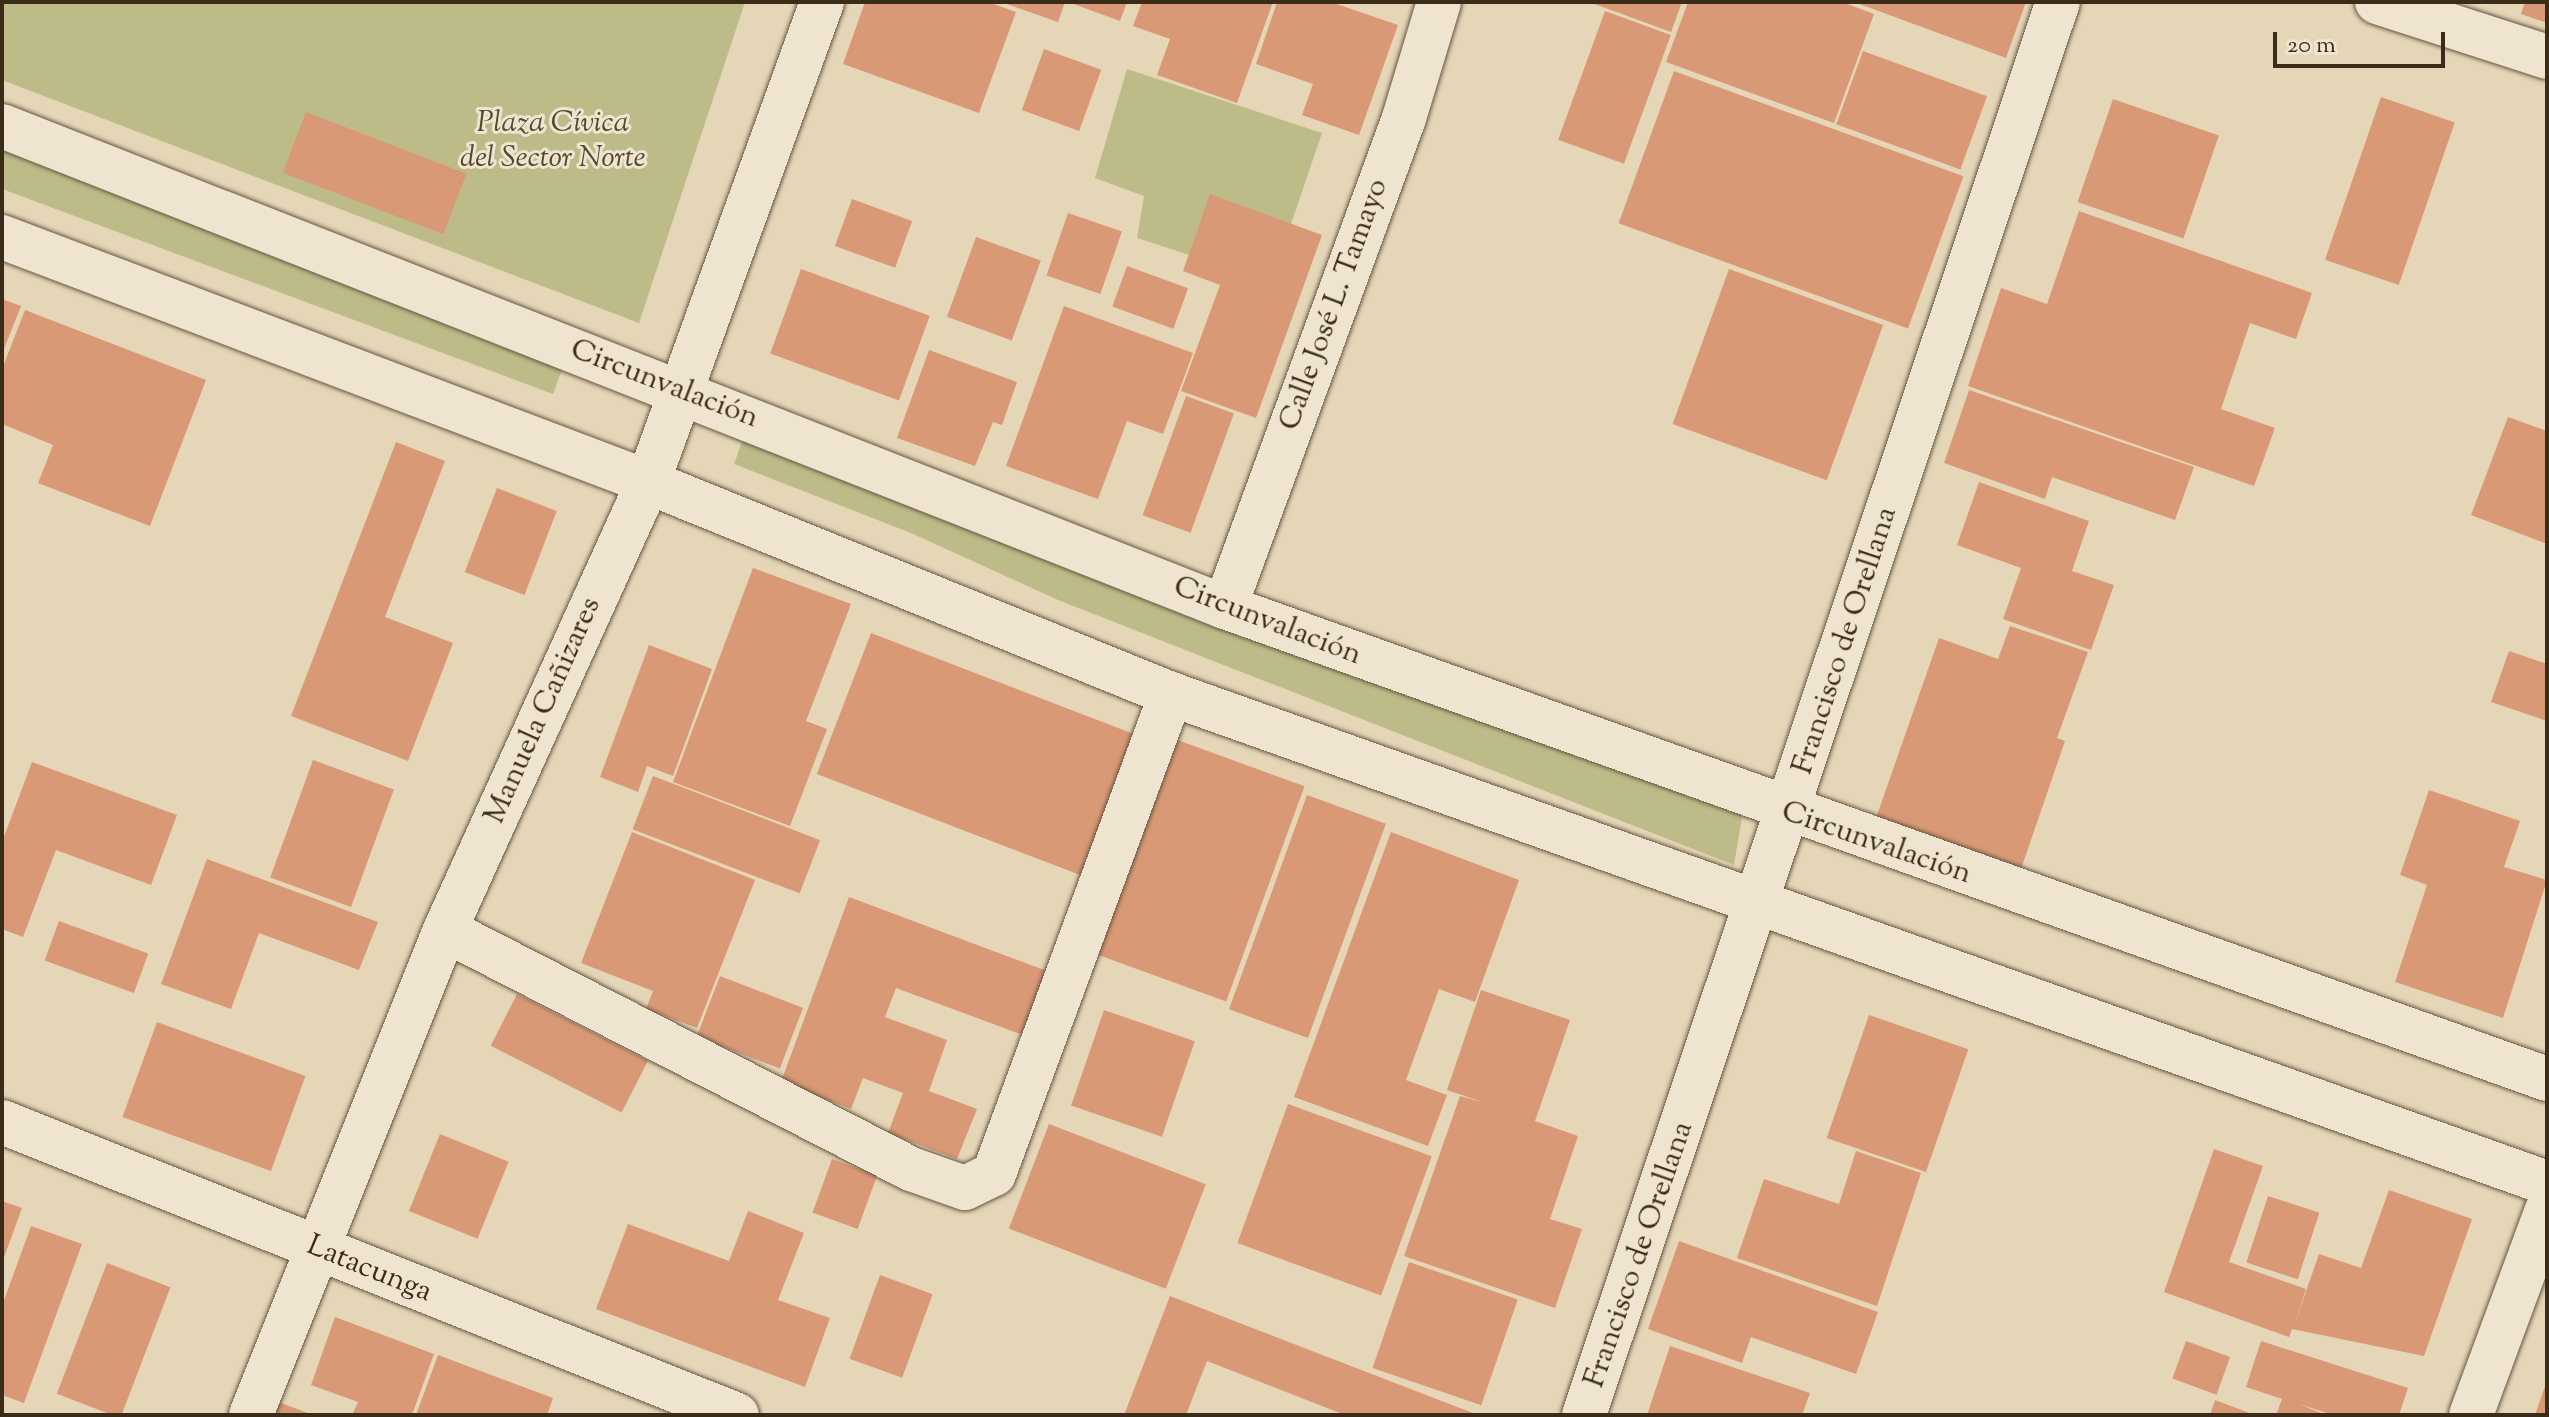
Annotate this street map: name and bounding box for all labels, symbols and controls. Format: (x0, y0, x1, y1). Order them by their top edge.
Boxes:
scale bar (2277, 16, 2449, 66)
text: 20 m (2287, 29, 2336, 63)
park label: Plaza Cívica del Sector Norte (460, 106, 646, 176)
street label: Calle José L. Tamayo (1273, 174, 1397, 436)
street label: Circunvalación (565, 333, 763, 437)
street label: Francisco de Orellana (1786, 503, 1906, 779)
street label: Circunvalación (1168, 570, 1366, 674)
street label: Manuela Cañizares (478, 592, 610, 830)
street label: Circunvalación (1776, 795, 1976, 893)
street label: Francisco de Orellana (1578, 1117, 1702, 1393)
street label: Latacunga (301, 1229, 437, 1311)

